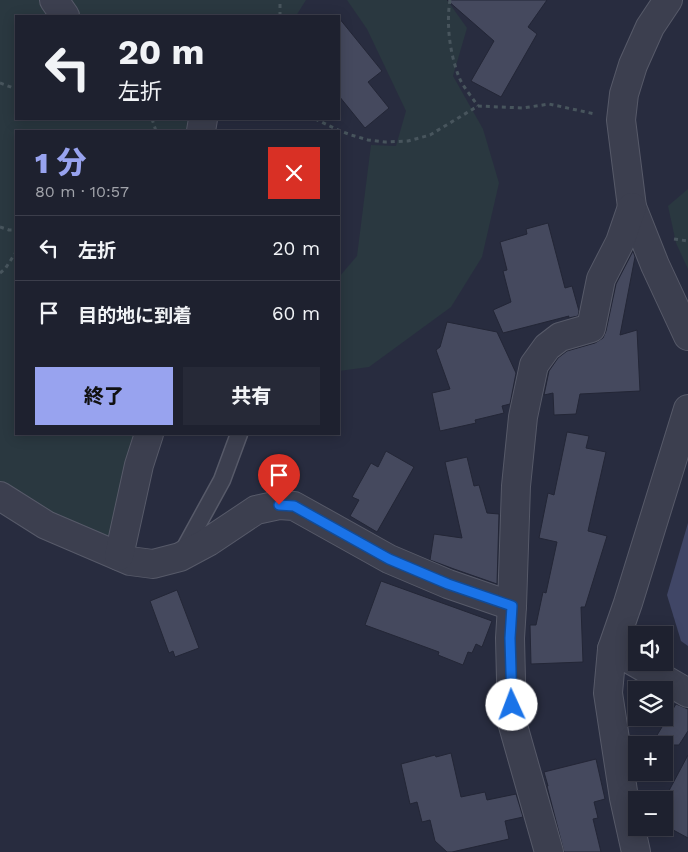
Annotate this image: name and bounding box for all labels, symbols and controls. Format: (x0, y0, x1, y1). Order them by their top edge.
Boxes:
text: 20 m (118, 31, 204, 73)
icon: left (35, 35, 100, 100)
text: 左折 (118, 79, 162, 104)
text: 1 分 (35, 145, 86, 180)
button: close (268, 147, 320, 199)
text: 80 m · 10:57 (35, 182, 129, 201)
icon: left (35, 234, 63, 262)
text: 20 m (273, 237, 320, 260)
text: 左折 (78, 239, 116, 262)
icon: arrive (35, 299, 63, 327)
text: 60 m (272, 302, 320, 325)
text: 目的地に到着 (78, 304, 192, 327)
button: 終了 (35, 367, 173, 425)
button: 共有 (183, 367, 320, 425)
pin (258, 454, 300, 505)
icon: arrive (265, 461, 293, 489)
map controls (628, 626, 673, 836)
button: sound (628, 626, 673, 671)
position arrow (485, 678, 537, 730)
button: layers (628, 681, 673, 726)
button: + (628, 736, 673, 781)
button: − (628, 791, 673, 836)

